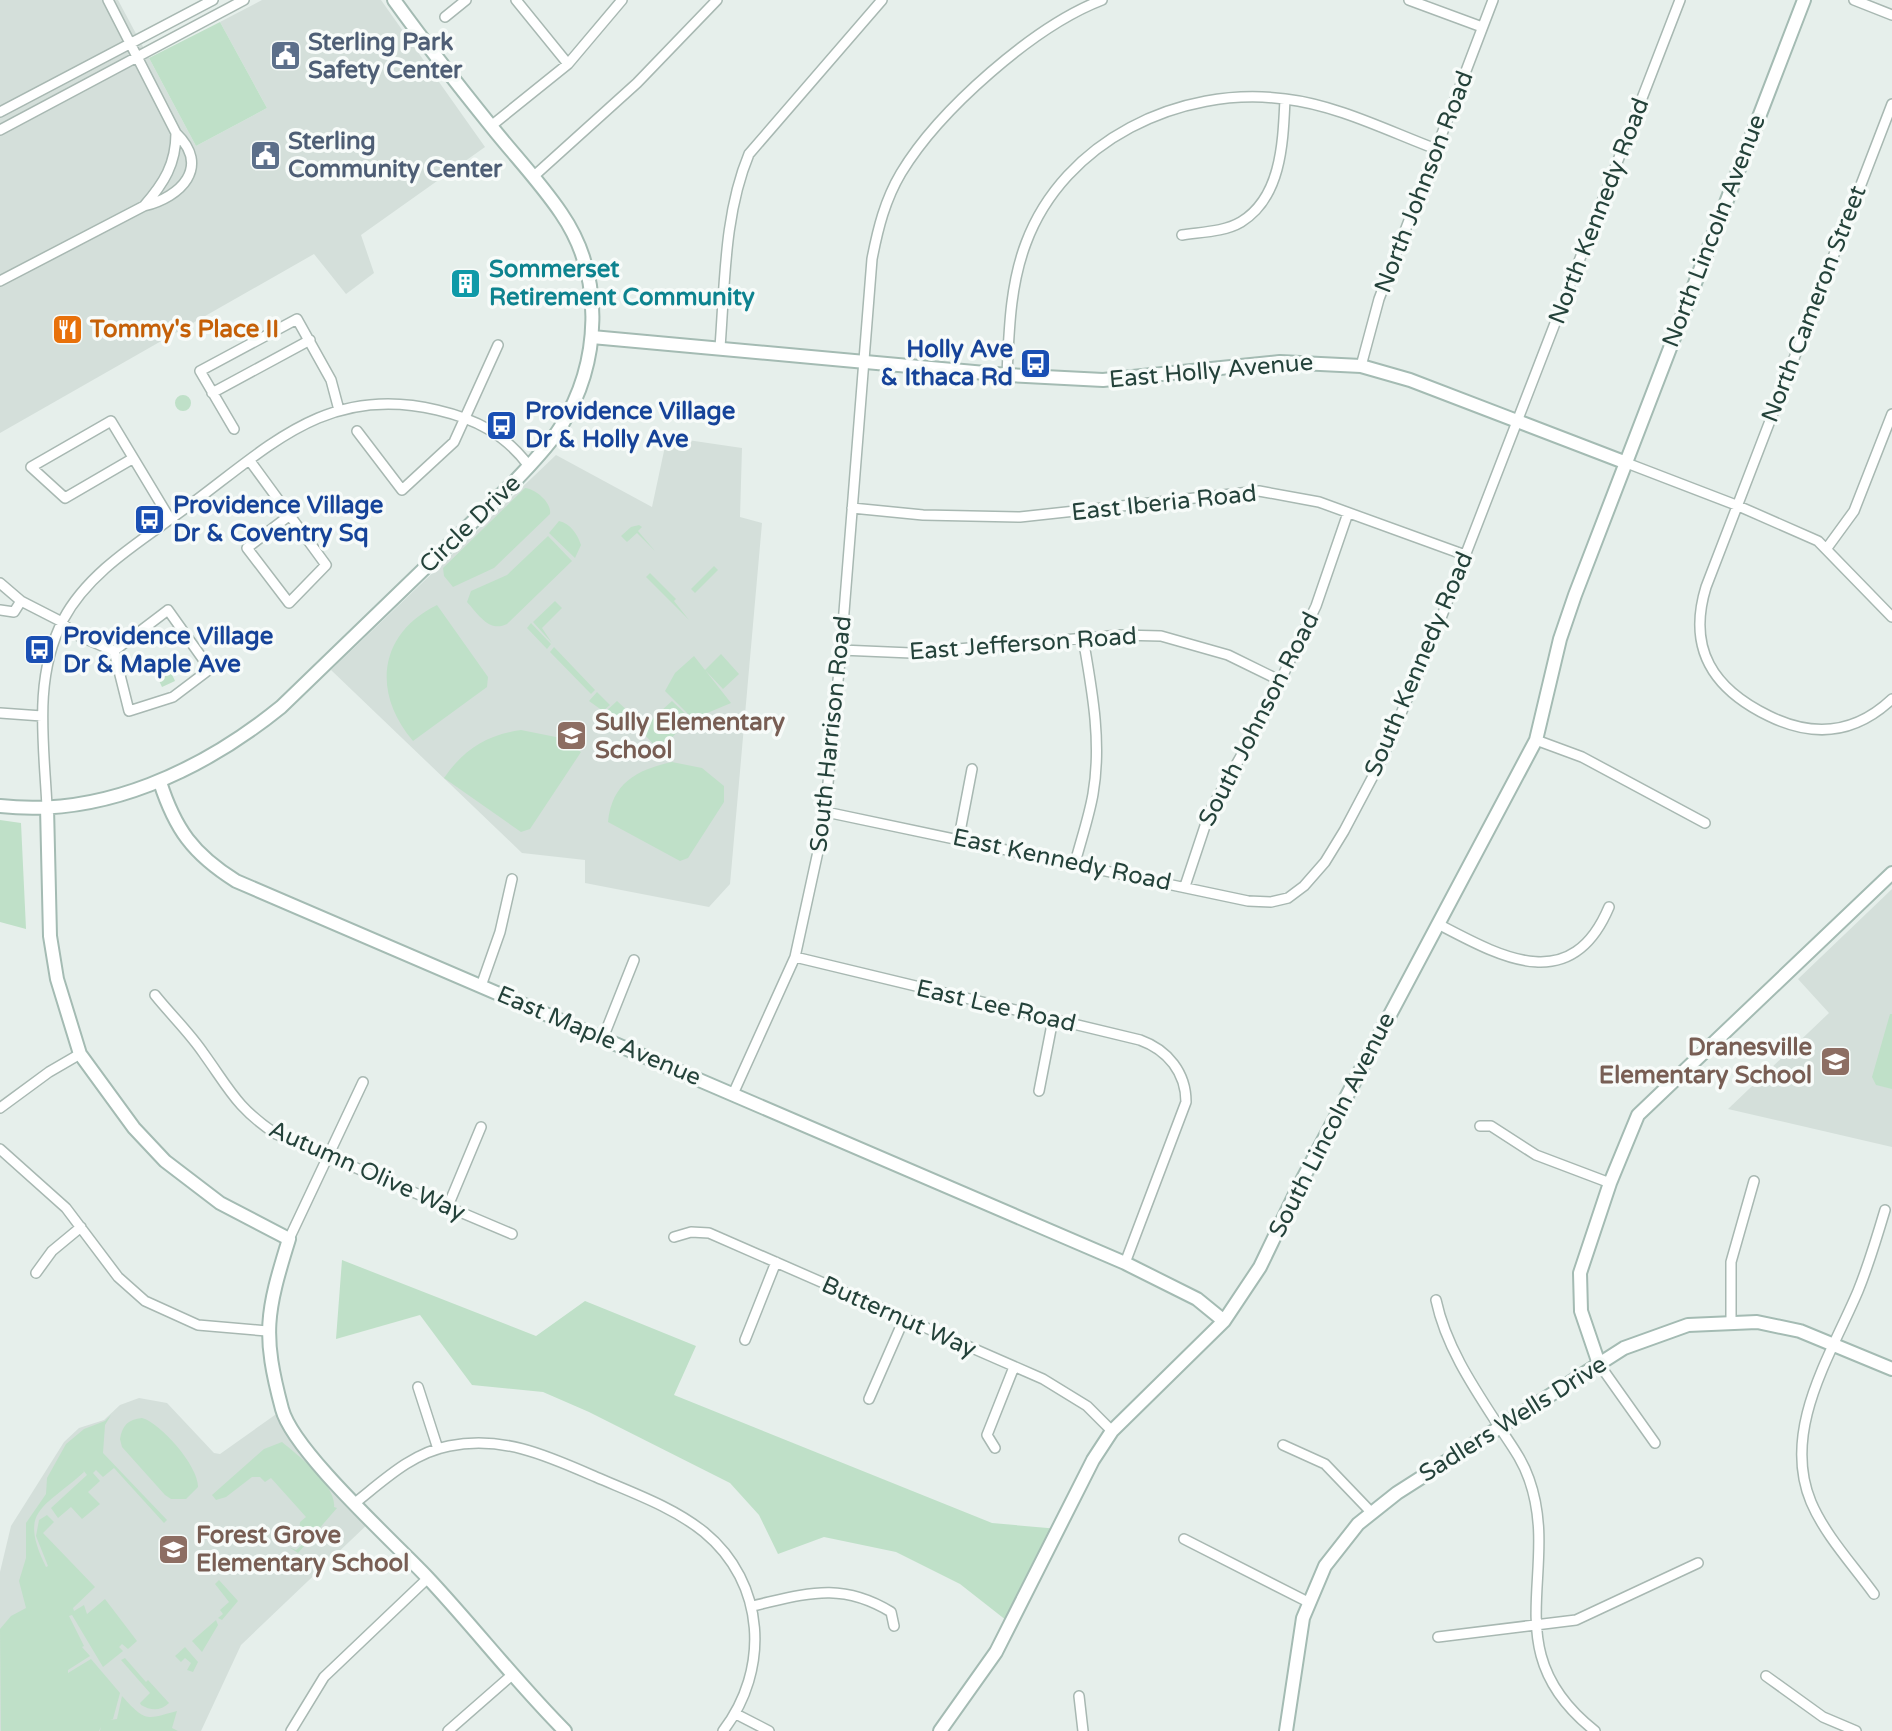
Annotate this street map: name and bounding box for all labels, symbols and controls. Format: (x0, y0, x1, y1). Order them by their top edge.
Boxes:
place label: Sterling Park Safety Center (308, 28, 463, 85)
public building icon: Sterling Park Safety Center (268, 39, 302, 73)
street label: North Johnson Road (1368, 67, 1480, 297)
street label: North Kennedy Road (1542, 94, 1656, 328)
street label: North Lincoln Avenue (1656, 110, 1772, 352)
place label: Sterling Community Center (288, 127, 503, 184)
public building icon: Sterling Community Center (248, 138, 282, 172)
street label: North Cameron Street (1755, 181, 1873, 427)
place label: Sommerset Retirement Community (489, 255, 755, 312)
building icon: Sommerset Retirement Community (449, 266, 483, 300)
restaurant icon: Tommy's Place II (50, 312, 84, 346)
place label: Tommy's Place II (89, 315, 279, 344)
place label: Holly Ave & Ithaca Rd (881, 335, 1013, 392)
bus stop icon: Holly Ave & Ithaca Rd (1019, 346, 1053, 380)
street label: East Holly Avenue (1108, 348, 1314, 394)
place label: Providence Village Dr & Holly Ave (525, 397, 736, 454)
bus stop icon: Providence Village Dr & Holly Ave (485, 408, 519, 442)
street label: Circle Drive (413, 469, 527, 579)
street label: East Iberia Road (1070, 479, 1258, 527)
place label: Providence Village Dr & Coventry Sq (173, 491, 384, 548)
bus stop icon: Providence Village Dr & Coventry Sq (133, 502, 167, 536)
street label: South Kennedy Road (1359, 547, 1479, 781)
street label: South Johnson Road (1192, 607, 1326, 831)
street label: South Harrison Road (804, 615, 858, 853)
place label: Providence Village Dr & Maple Ave (63, 622, 274, 679)
street label: East Jefferson Road (908, 622, 1138, 666)
bus stop icon: Providence Village Dr & Maple Ave (23, 633, 57, 667)
place label: Sully Elementary School (595, 708, 785, 765)
school or university icon: Sully Elementary School (555, 719, 589, 753)
street label: East Kennedy Road (950, 823, 1174, 897)
street label: East Lee Road (913, 974, 1079, 1038)
street label: East Maple Avenue (493, 980, 705, 1092)
street label: South Lincoln Avenue (1263, 1008, 1401, 1242)
place label: Dranesville Elementary School (1599, 1033, 1812, 1090)
school or university icon: Dranesville Elementary School (1818, 1044, 1852, 1078)
street label: Autumn Olive Way (264, 1115, 470, 1227)
street label: Butternut Way (817, 1270, 981, 1364)
street label: Sadlers Wells Drive (1414, 1350, 1612, 1488)
place label: Forest Grove Elementary School (196, 1521, 409, 1578)
school or university icon: Forest Grove Elementary School (156, 1532, 190, 1566)

